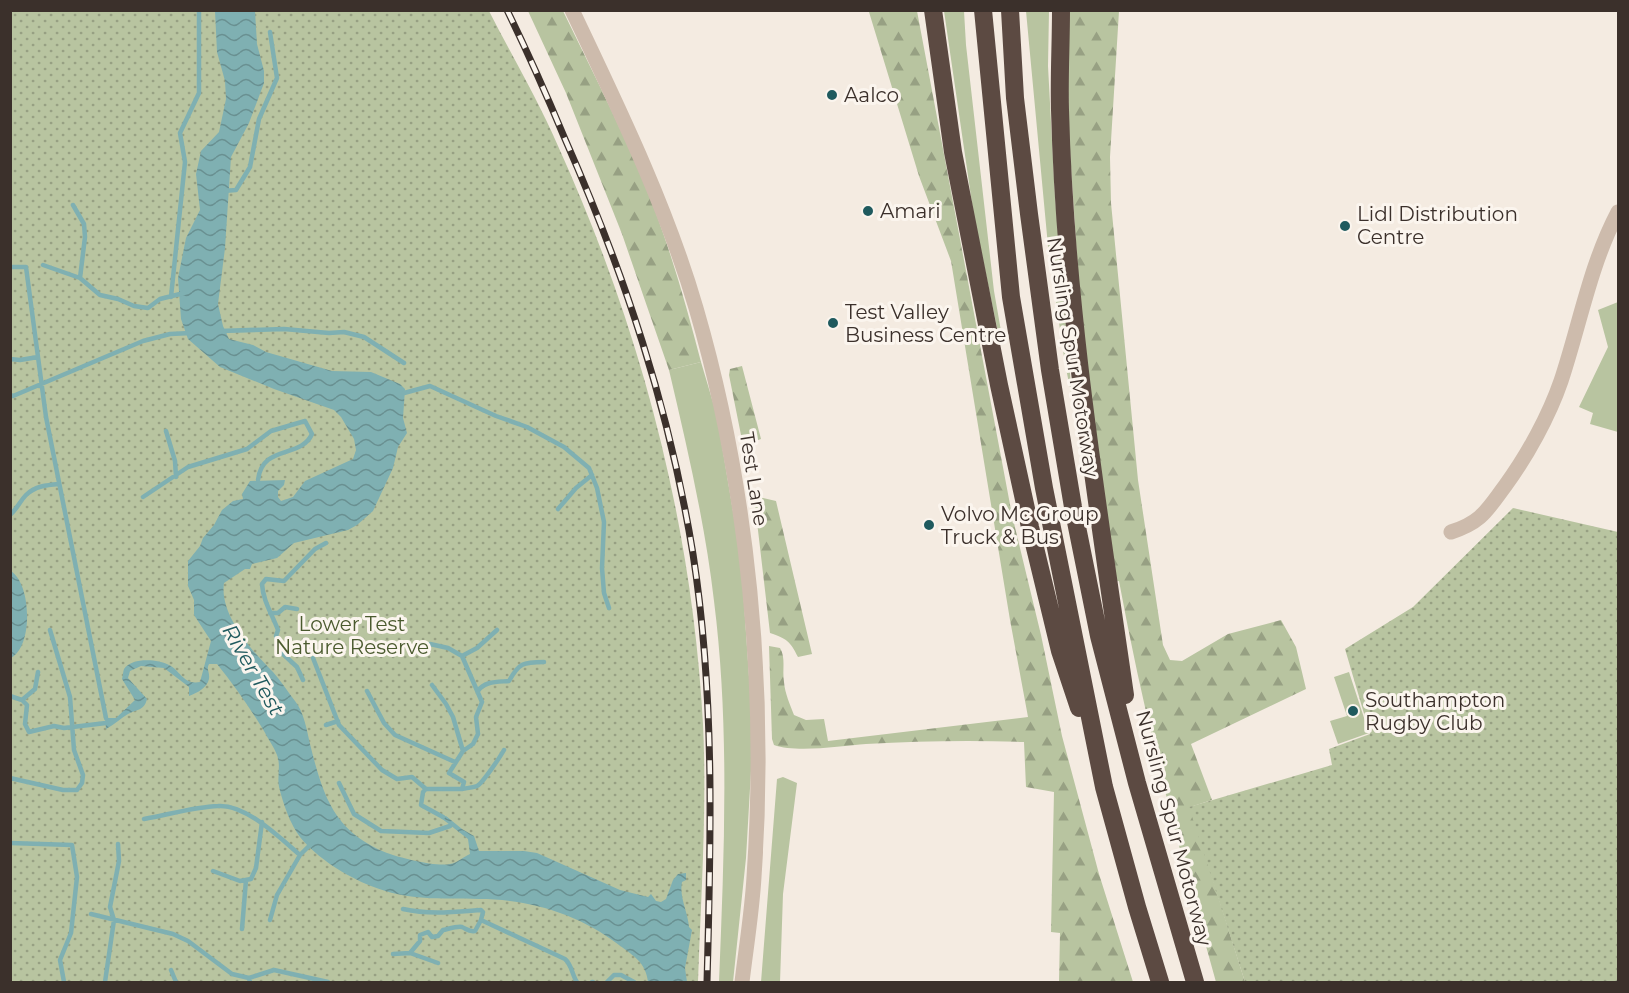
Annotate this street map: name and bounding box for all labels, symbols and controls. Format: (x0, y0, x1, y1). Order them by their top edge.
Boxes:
place label: Aalco (844, 83, 899, 107)
marker: Aalco (825, 88, 839, 102)
place label: Amari (880, 199, 941, 223)
place label: Lidl Distribution Centre (1357, 202, 1518, 249)
marker: Amari (861, 204, 875, 218)
marker: Lidl Distribution Centre (1338, 219, 1352, 233)
street label: Nursling Spur Motorway (1042, 235, 1104, 479)
place label: Test Valley Business Centre (845, 300, 1006, 347)
marker: Test Valley Business Centre (826, 316, 840, 330)
street label: Test Lane (735, 430, 773, 528)
place label: Volvo Mc Group Truck & Bus (941, 502, 1098, 549)
marker: Volvo Mc Group Truck & Bus (922, 518, 936, 532)
park label: Lower Test Nature Reserve (275, 612, 429, 659)
water label: River Test (217, 620, 290, 720)
place label: Southampton Rugby Club (1365, 688, 1505, 735)
marker: Southampton Rugby Club (1346, 704, 1360, 718)
street label: Nursling Spur Motorway (1131, 708, 1217, 949)

